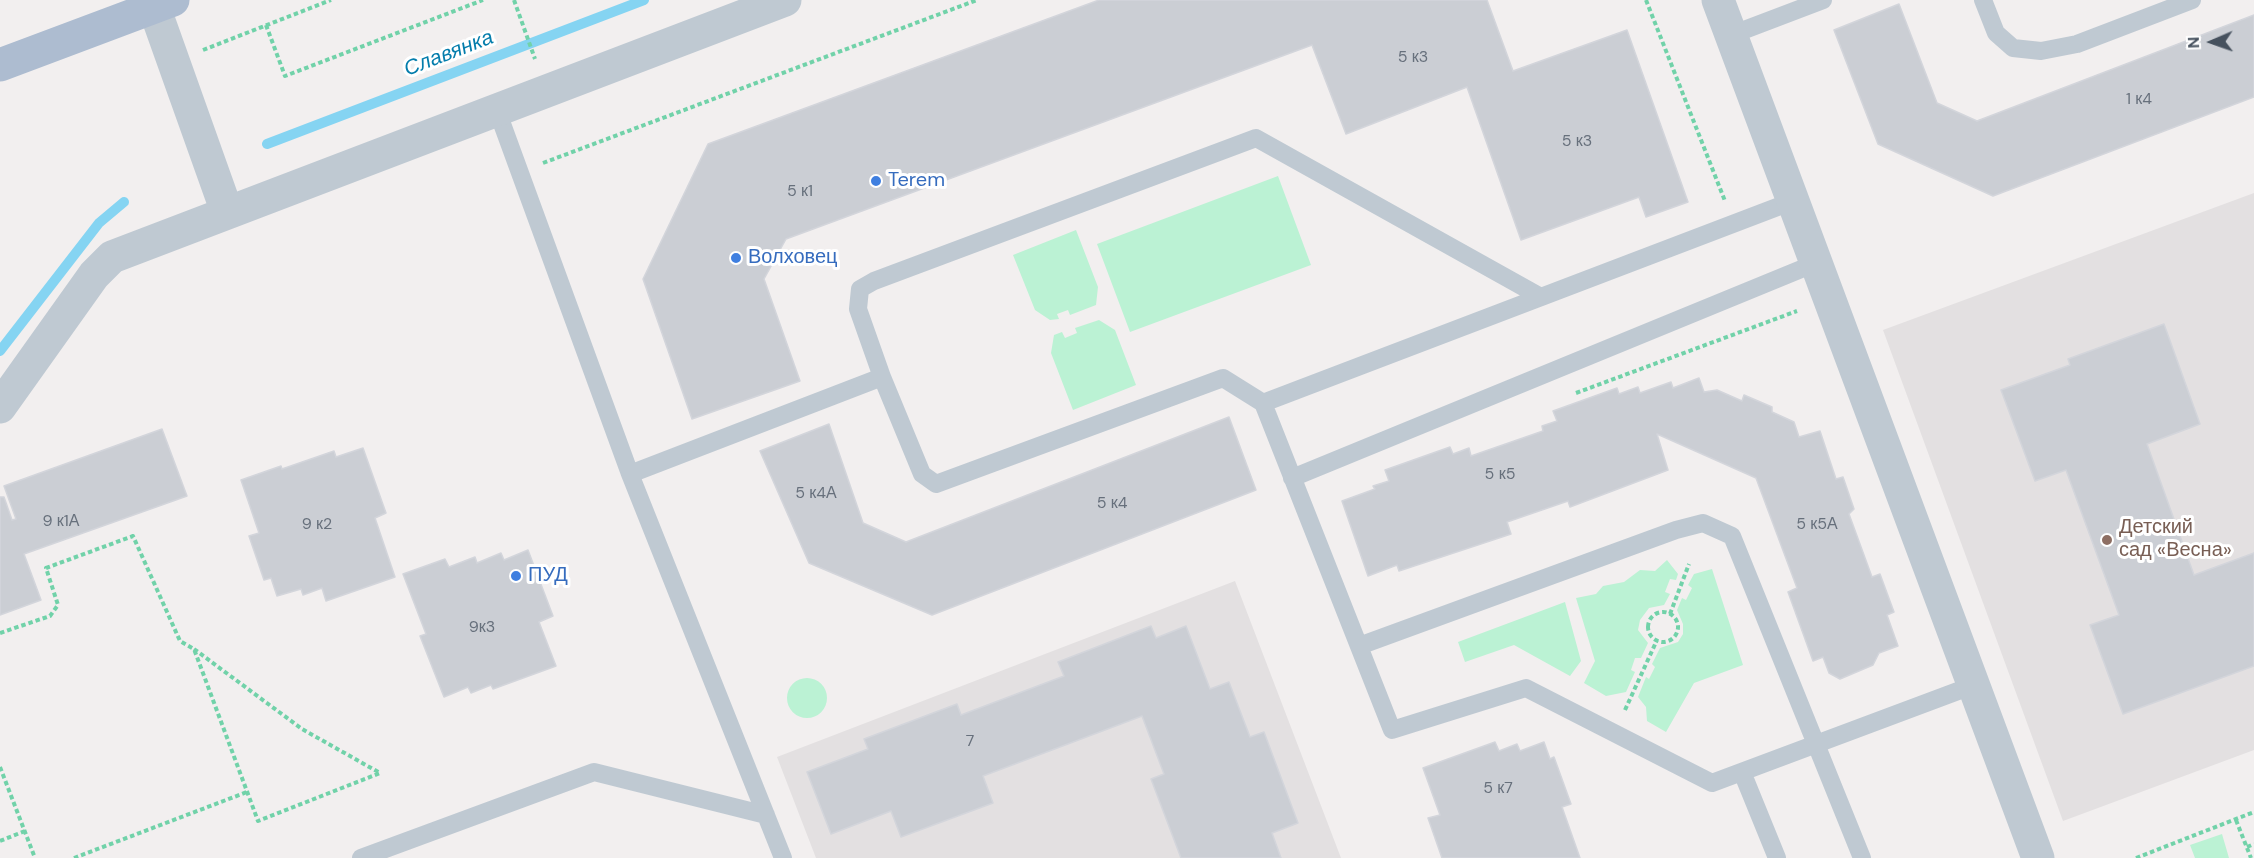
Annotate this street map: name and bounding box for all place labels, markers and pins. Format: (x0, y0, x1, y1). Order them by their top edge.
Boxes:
place label: Terem (888, 169, 945, 193)
marker: Terem (869, 174, 883, 188)
place label: Волховец (748, 246, 838, 270)
marker: Волховец (729, 251, 743, 265)
place label: Детский сад «Весна» (2119, 516, 2232, 563)
marker: Детский сад «Весна» (2100, 533, 2114, 547)
place label: ПУД (528, 564, 568, 588)
marker: ПУД (509, 569, 523, 583)

